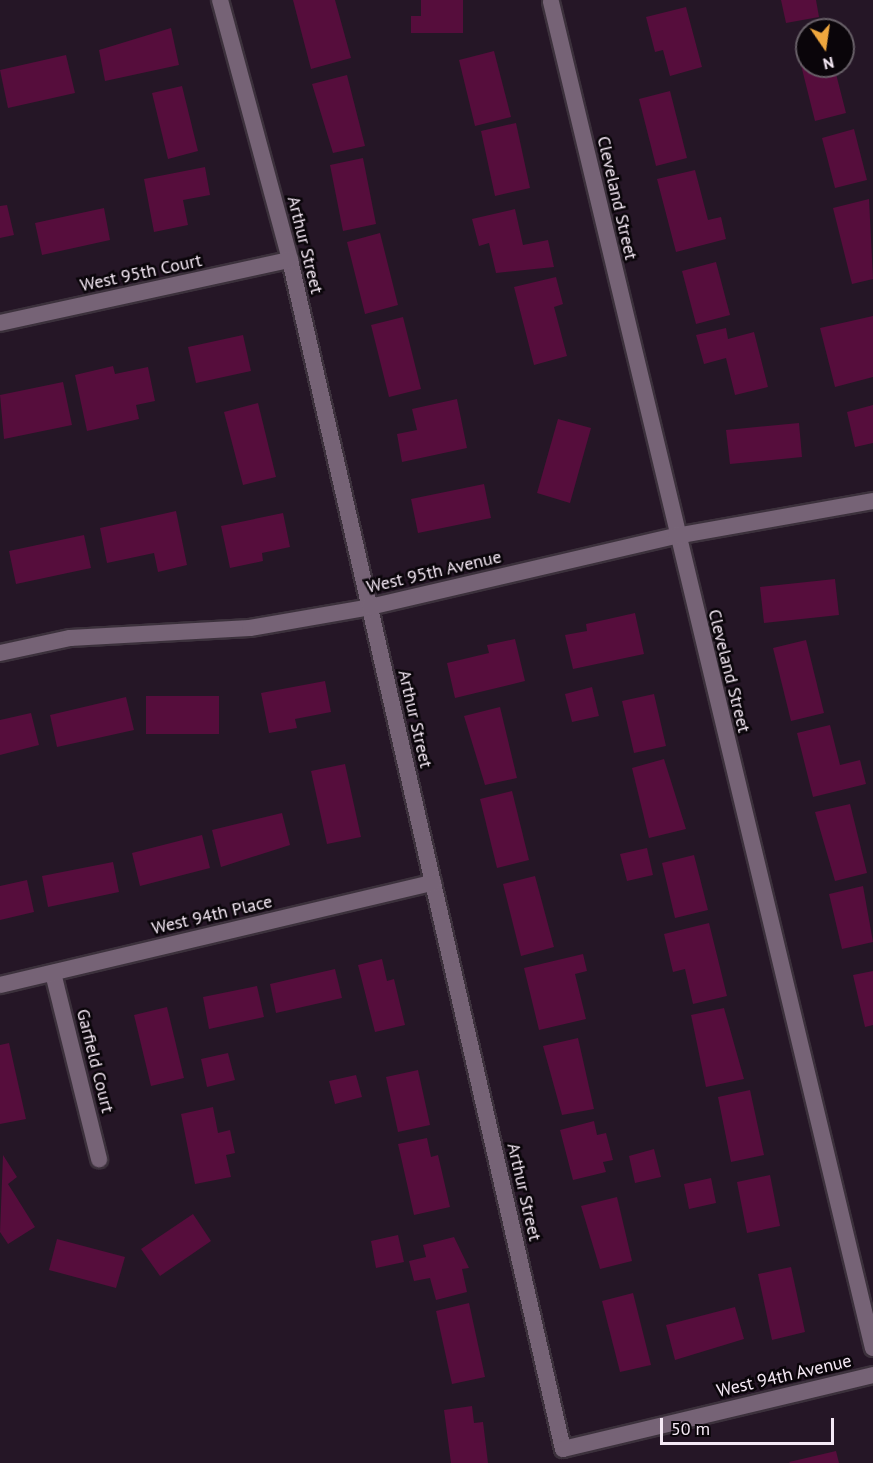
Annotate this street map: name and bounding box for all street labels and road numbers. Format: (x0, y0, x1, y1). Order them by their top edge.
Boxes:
street label: Cleveland Street (592, 134, 642, 262)
street label: Arthur Street (282, 194, 328, 296)
street label: West 95th Court (78, 250, 204, 296)
street label: West 95th Avenue (364, 546, 504, 598)
street label: Cleveland Street (703, 607, 755, 735)
street label: Arthur Street (393, 668, 437, 770)
street label: West 94th Place (150, 891, 274, 939)
street label: Garfield Court (72, 1007, 118, 1115)
street label: Arthur Street (502, 1141, 546, 1243)
street label: West 94th Avenue (714, 1350, 854, 1402)

